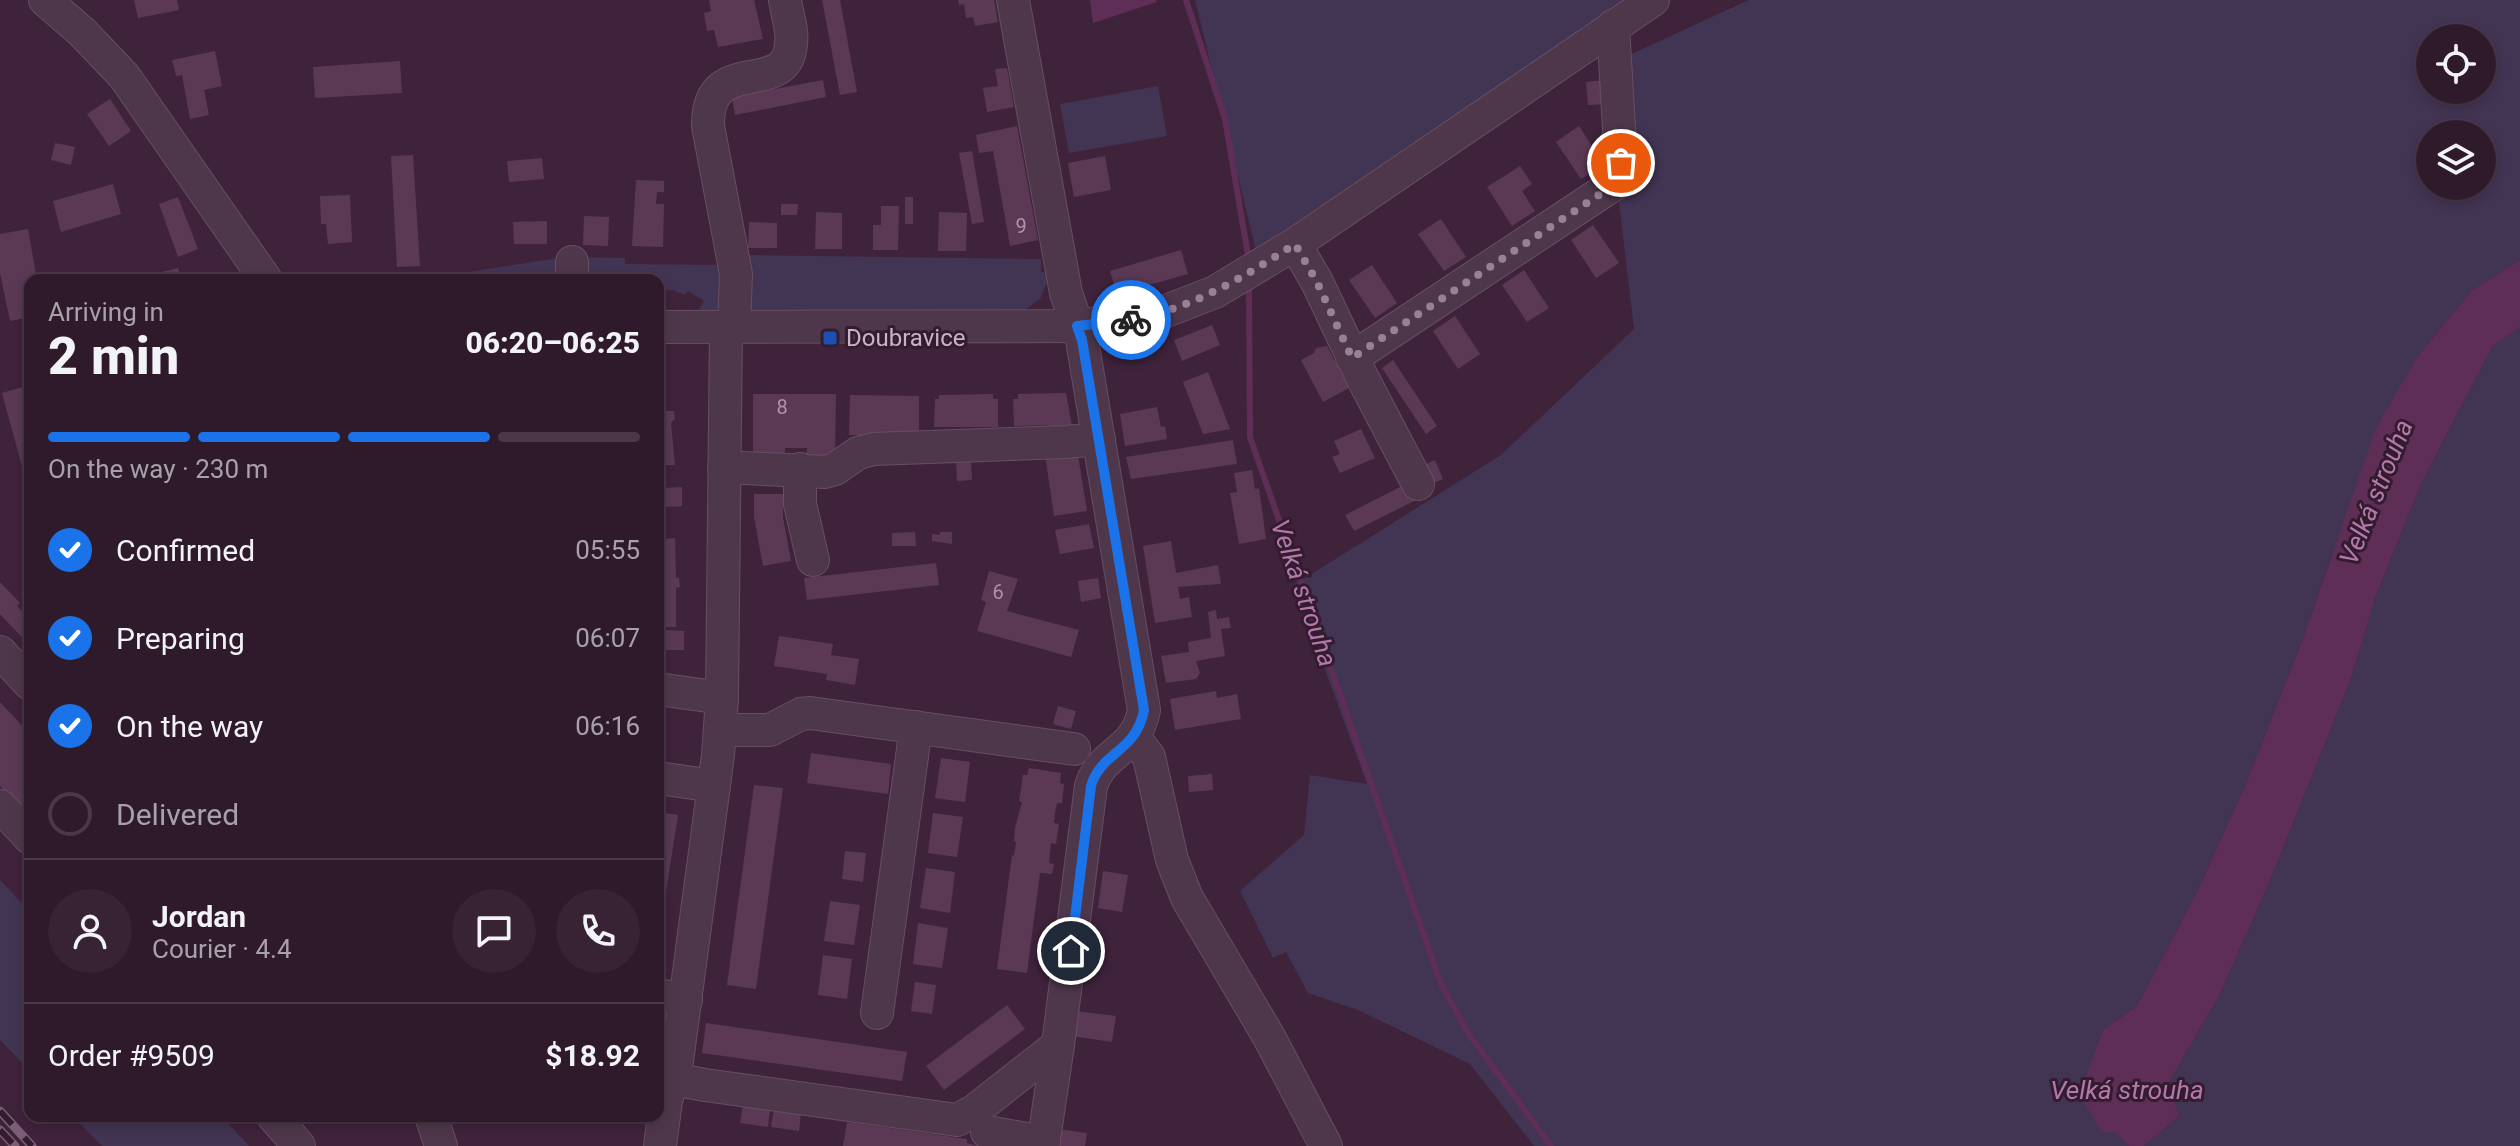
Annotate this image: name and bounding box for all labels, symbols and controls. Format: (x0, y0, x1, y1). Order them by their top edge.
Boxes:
map controls (2416, 24, 2496, 200)
button: locate (2416, 24, 2496, 104)
button: layers (2416, 120, 2496, 200)
pin (1587, 129, 1655, 197)
icon: bag (1599, 141, 1643, 185)
house number: 9 (1015, 214, 1027, 238)
courier (1091, 280, 1171, 360)
text: Arriving in (48, 297, 164, 327)
icon: bike (1109, 298, 1153, 342)
place label: Doubravice (846, 324, 965, 352)
text: 06:20–06:25 (465, 325, 640, 360)
text: 2 min (48, 326, 179, 387)
marker: Doubravice (821, 329, 839, 347)
house number: 8 (776, 395, 788, 419)
water label: Velká strouha (2333, 415, 2419, 569)
text: On the way · 230 m (48, 454, 268, 484)
water label: Velká strouha (1265, 516, 1343, 670)
icon: check (48, 528, 92, 572)
text: Confirmed (116, 533, 255, 568)
text: 05:55 (575, 535, 640, 565)
house number: 6 (992, 580, 1004, 604)
icon: check (48, 616, 92, 660)
text: Preparing (116, 621, 245, 656)
text: 06:07 (575, 623, 640, 653)
icon: check (48, 704, 92, 748)
text: On the way (116, 709, 263, 744)
text: 06:16 (575, 711, 640, 741)
text: Delivered (116, 797, 239, 832)
button: person (48, 889, 132, 973)
button: chat (452, 889, 536, 973)
button: phone (556, 889, 640, 973)
text: Jordan (152, 899, 246, 934)
pin (1037, 917, 1105, 985)
icon: home (1049, 929, 1093, 973)
text: Courier · 4.4 (152, 934, 292, 964)
text: Order #9509 (48, 1038, 215, 1073)
text: $18.92 (545, 1038, 640, 1073)
water label: Velká strouha (2050, 1075, 2204, 1105)

